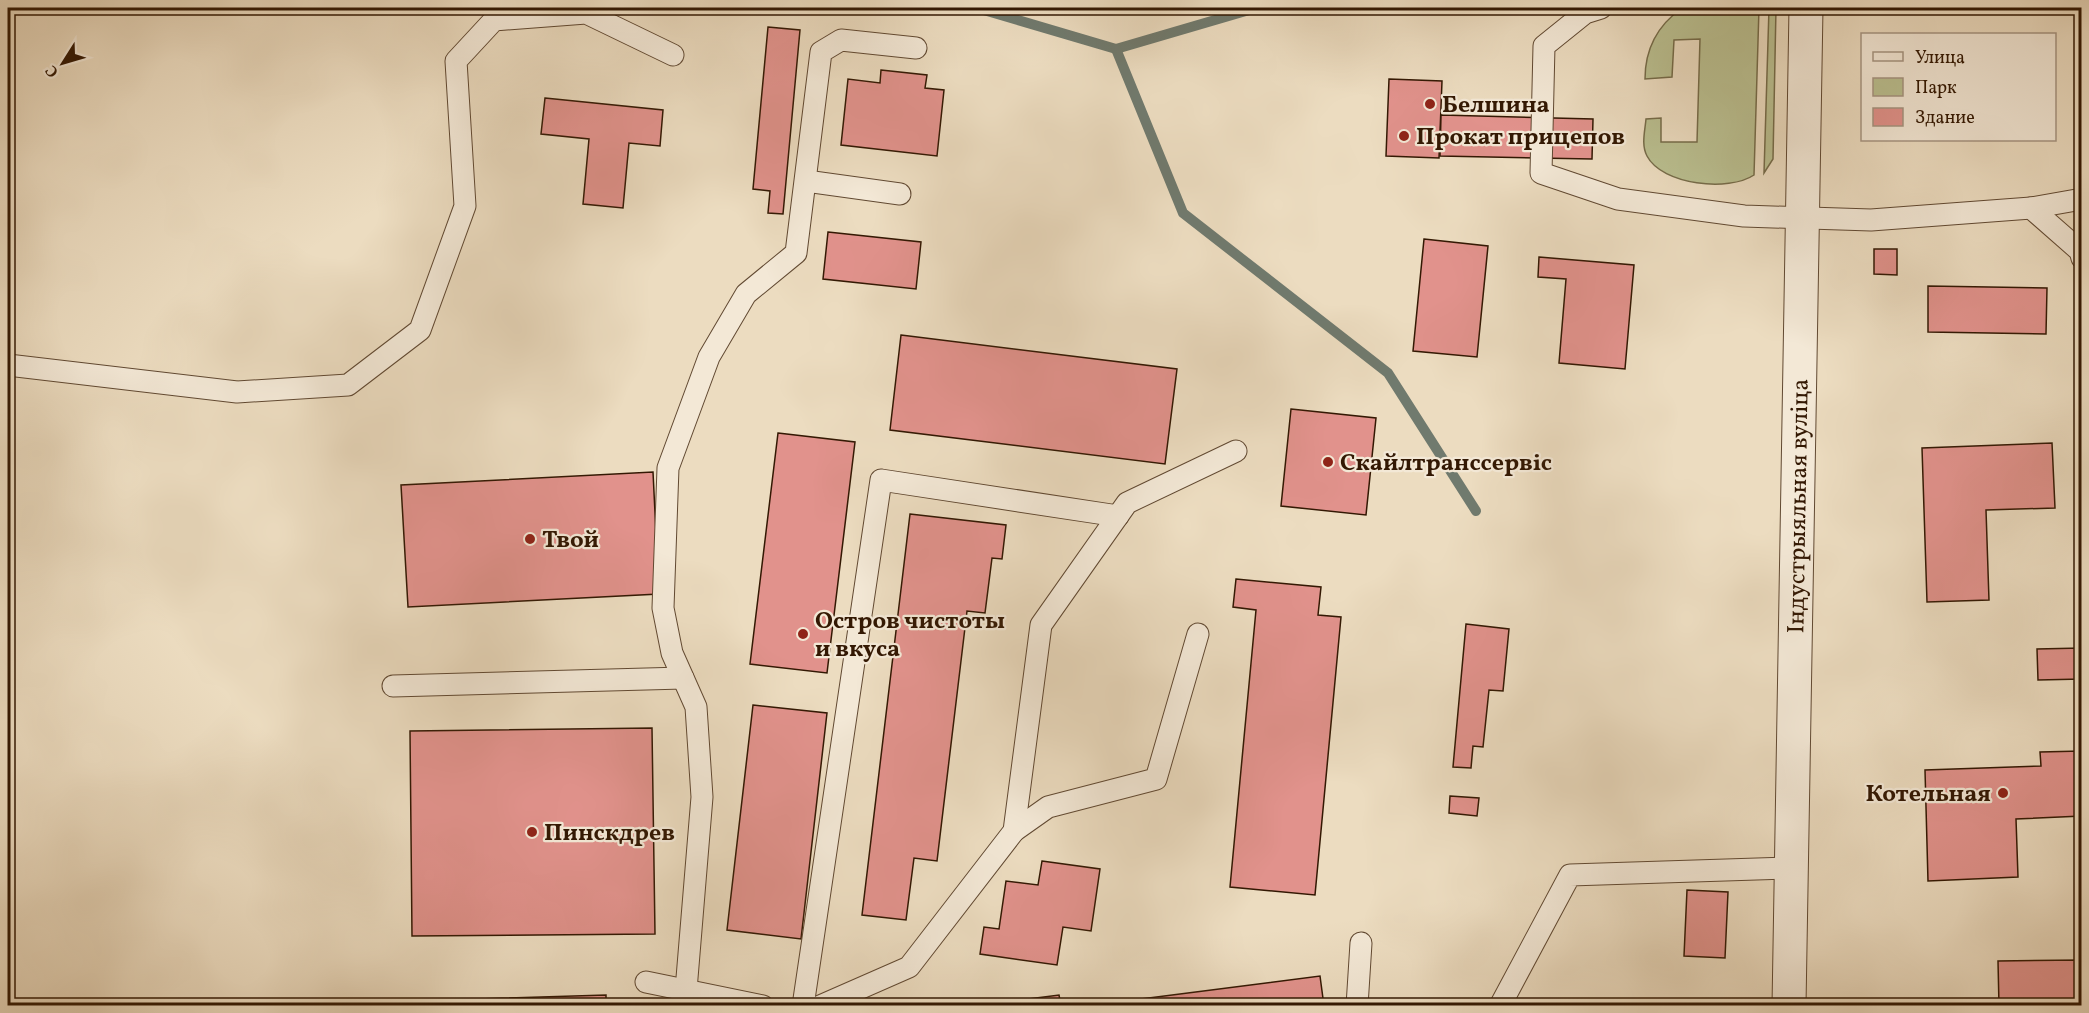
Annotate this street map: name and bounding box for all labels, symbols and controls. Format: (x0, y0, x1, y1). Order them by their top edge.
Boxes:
north arrow (33, 33, 93, 93)
legend (1861, 33, 2056, 141)
text: Улица (1915, 46, 1965, 71)
text: С (41, 60, 65, 82)
text: Парк (1915, 76, 1957, 101)
place label: Белшина (1442, 89, 1550, 123)
marker: Белшина (1423, 97, 1437, 111)
text: Здание (1915, 106, 1975, 131)
place label: Прокат прицепов (1416, 121, 1625, 155)
marker: Прокат прицепов (1397, 129, 1411, 143)
street label: Індустрыяльная вуліца (1780, 378, 1819, 634)
place label: Скайлтранссервіс (1340, 447, 1552, 481)
marker: Скайлтранссервіс (1321, 455, 1335, 469)
place label: Твой (542, 524, 599, 558)
marker: Твой (523, 532, 537, 546)
place label: Остров чистоты и вкуса (815, 605, 1005, 667)
marker: Остров чистоты и вкуса (796, 627, 810, 641)
place label: Котельная (1866, 778, 1991, 812)
marker: Котельная (1996, 786, 2010, 800)
place label: Пинскдрев (544, 817, 675, 851)
marker: Пинскдрев (525, 825, 539, 839)

